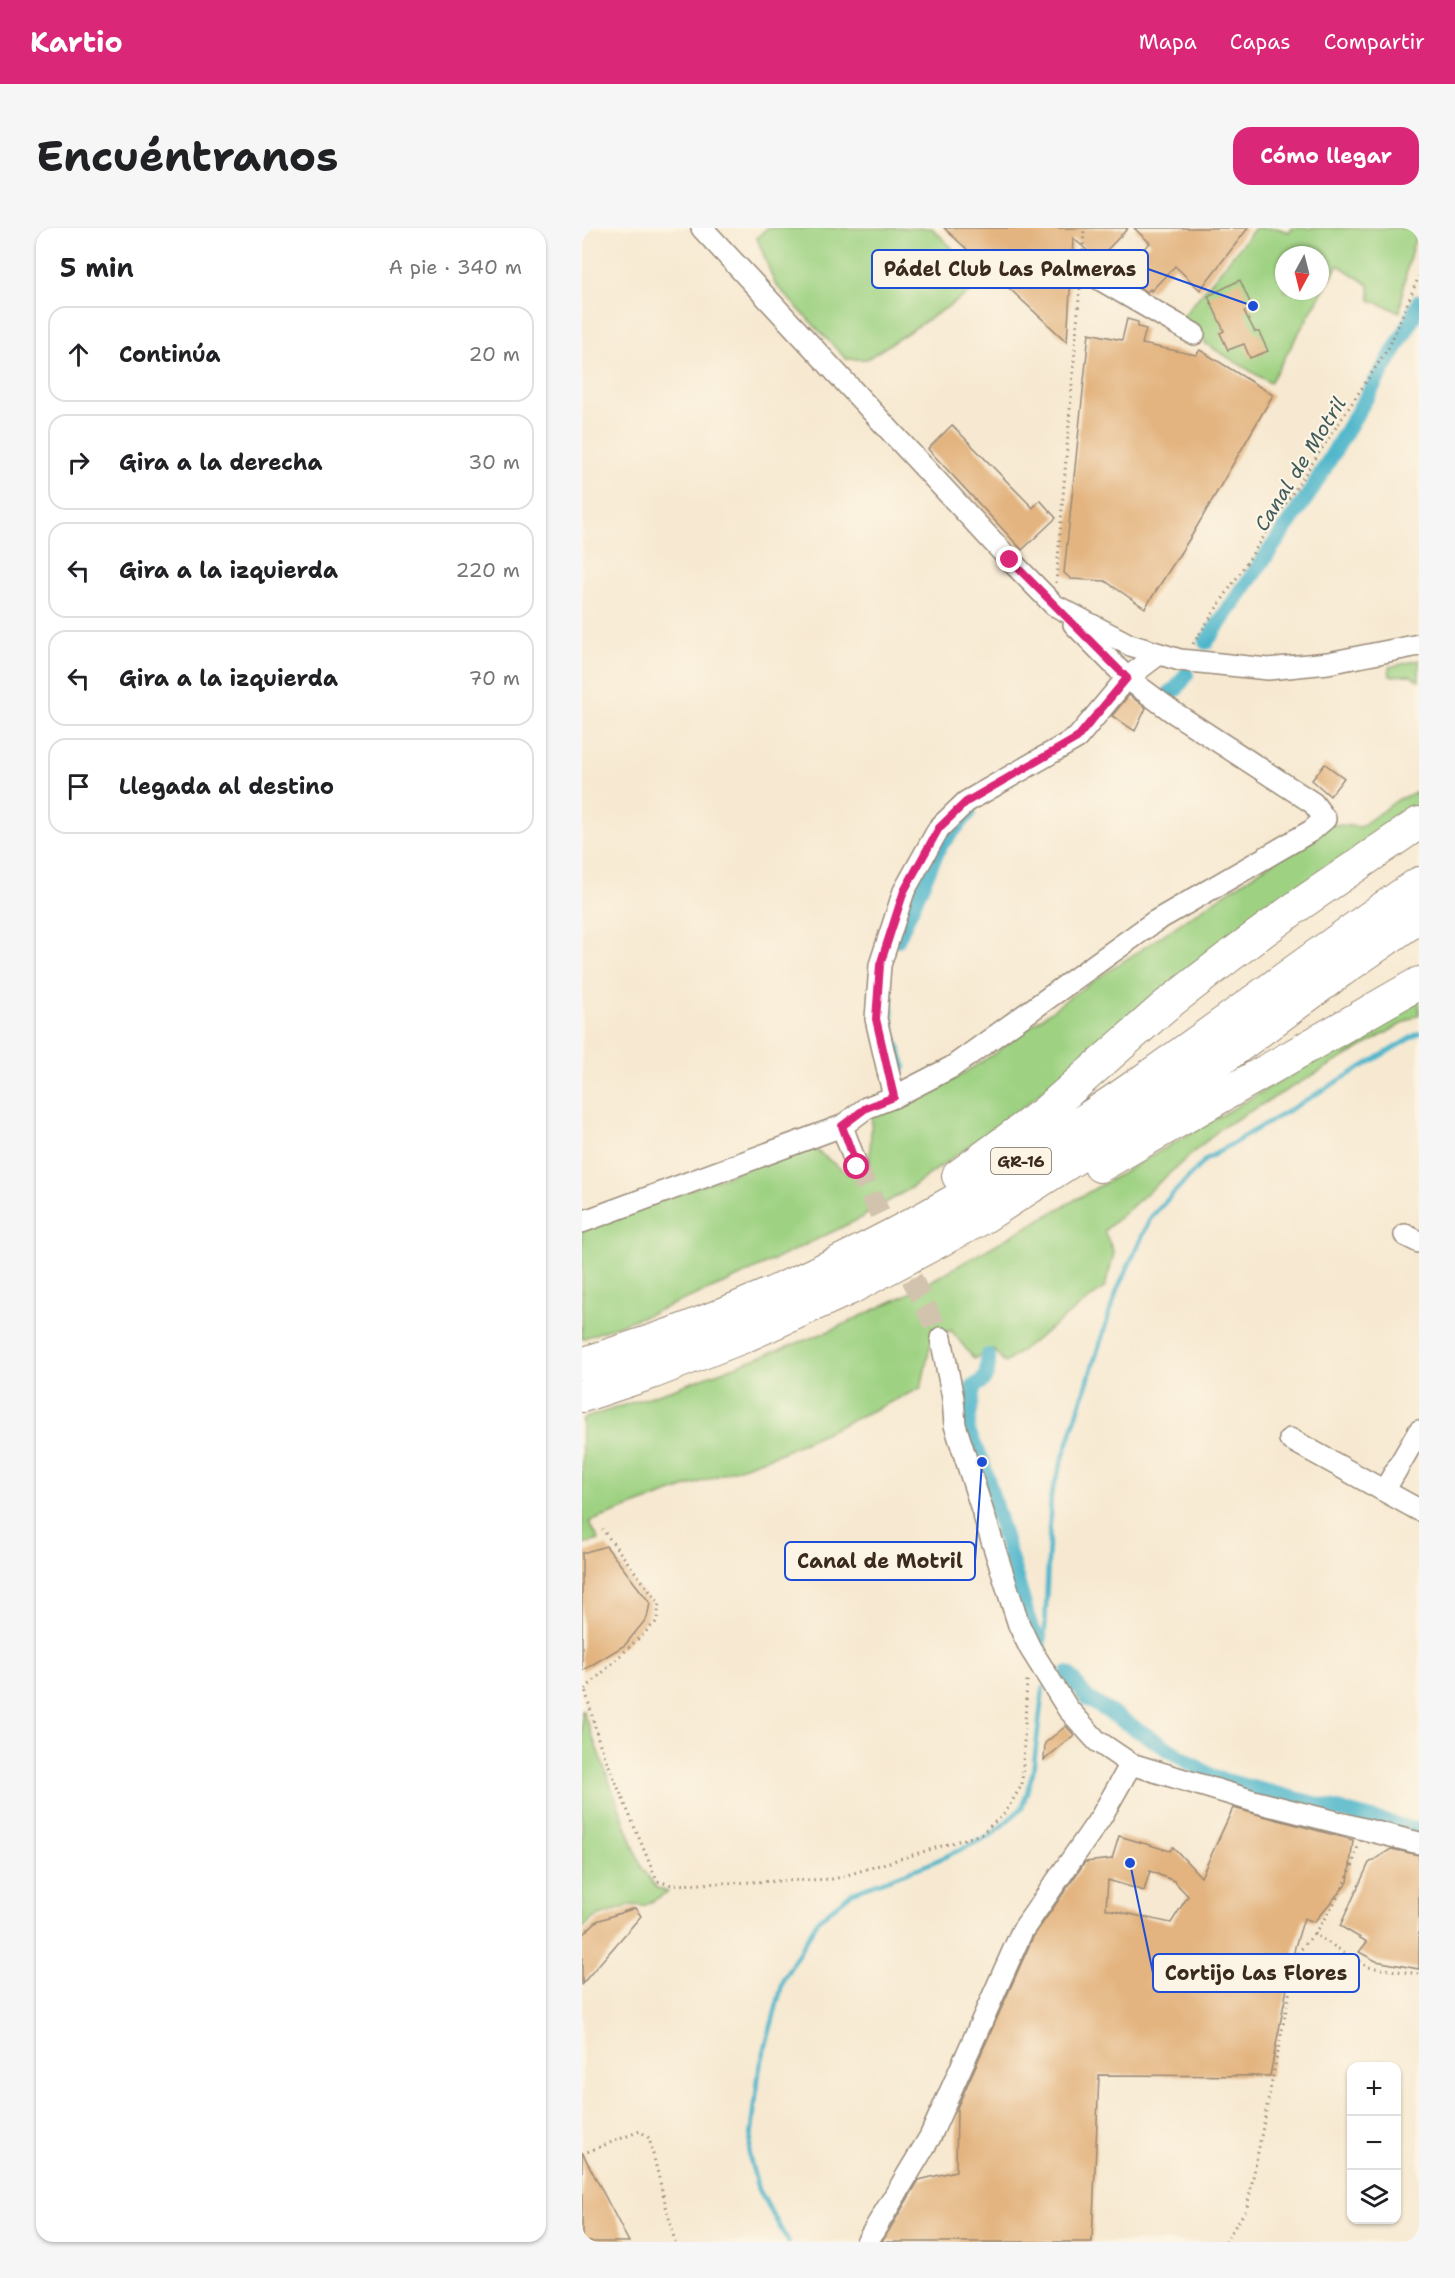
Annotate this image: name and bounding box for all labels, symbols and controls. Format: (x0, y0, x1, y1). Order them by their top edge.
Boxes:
text: Kartio (30, 23, 123, 61)
text: Mapa (1139, 28, 1197, 56)
text: Capas (1230, 28, 1291, 56)
text: Compartir (1324, 28, 1425, 56)
button: Cómo llegar (1233, 127, 1419, 185)
text: Encuéntranos (36, 128, 338, 184)
north arrow (1275, 246, 1329, 300)
text: 5 min (60, 250, 134, 285)
callout: Pádel Club Las Palmeras (872, 250, 1148, 288)
text: A pie · 340 m (389, 254, 522, 280)
text: Pádel Club Las Palmeras (884, 256, 1136, 282)
icon: ahead (62, 338, 95, 371)
text: Continúa (119, 340, 221, 369)
text: 20 m (469, 341, 520, 367)
water label: Canal de Motril (1248, 392, 1352, 536)
icon: right (62, 446, 95, 479)
text: Gira a la derecha (119, 448, 323, 477)
text: 30 m (468, 449, 520, 475)
route end (996, 546, 1022, 572)
icon: left (62, 554, 95, 587)
text: Gira a la izquierda (119, 556, 338, 585)
text: 220 m (456, 557, 520, 583)
icon: left (62, 662, 95, 695)
text: Gira a la izquierda (119, 664, 338, 693)
text: 70 m (468, 665, 520, 691)
icon: arrive (62, 770, 95, 803)
text: Llegada al destino (119, 772, 334, 801)
road number: GR-16 (991, 1148, 1051, 1174)
route start (843, 1153, 869, 1179)
callout: Canal de Motril (785, 1542, 975, 1580)
text: Canal de Motril (797, 1548, 963, 1574)
callout: Cortijo Las Flores (1153, 1954, 1359, 1992)
text: Cortijo Las Flores (1165, 1960, 1347, 1986)
map controls (1347, 2062, 1401, 2224)
button: + (1347, 2062, 1401, 2116)
button: − (1347, 2116, 1401, 2170)
button: layers (1347, 2170, 1401, 2224)

